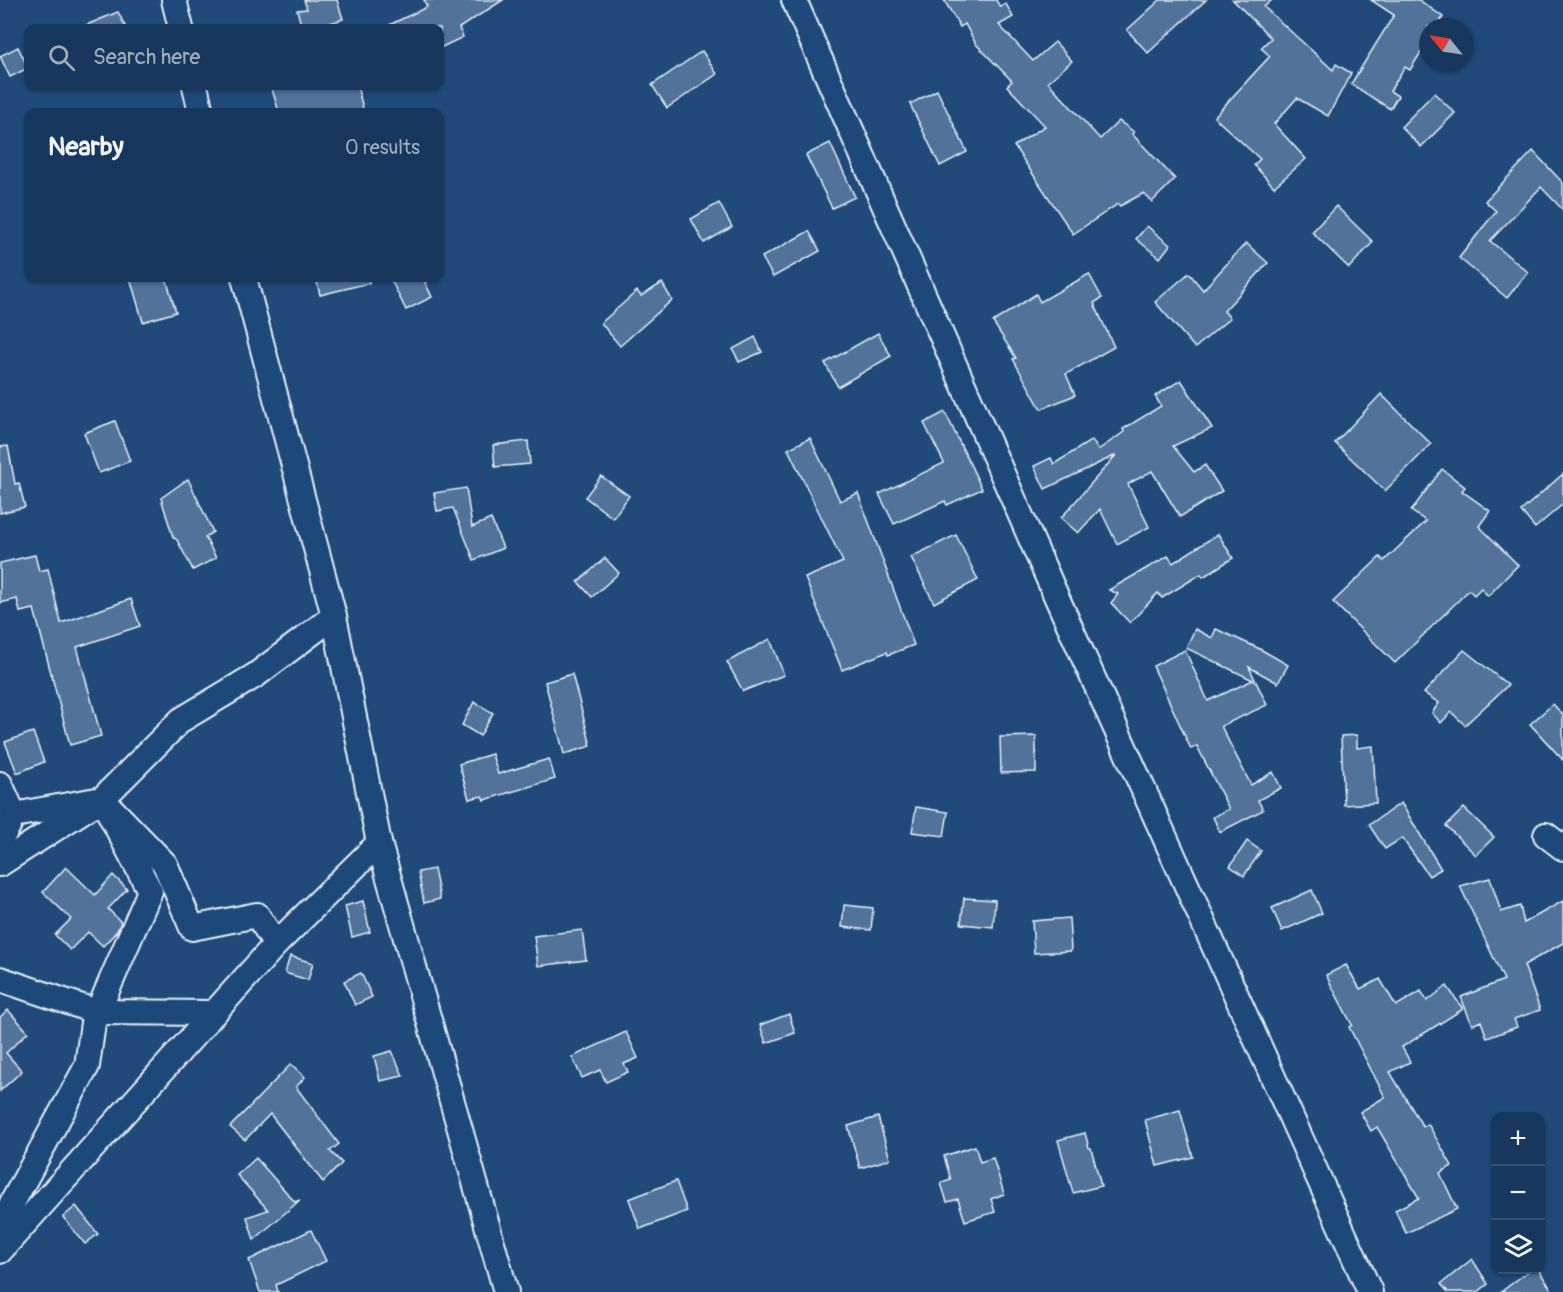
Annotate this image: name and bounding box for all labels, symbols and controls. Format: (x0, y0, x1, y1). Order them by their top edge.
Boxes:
north arrow (1419, 18, 1473, 72)
search box (24, 24, 444, 90)
icon: search (45, 41, 78, 74)
text: Search here (93, 43, 200, 71)
text: Nearby (48, 131, 124, 163)
text: 0 results (345, 135, 420, 160)
map controls (1491, 1112, 1545, 1274)
button: + (1491, 1112, 1545, 1166)
button: − (1491, 1166, 1545, 1220)
button: layers (1491, 1220, 1545, 1274)

